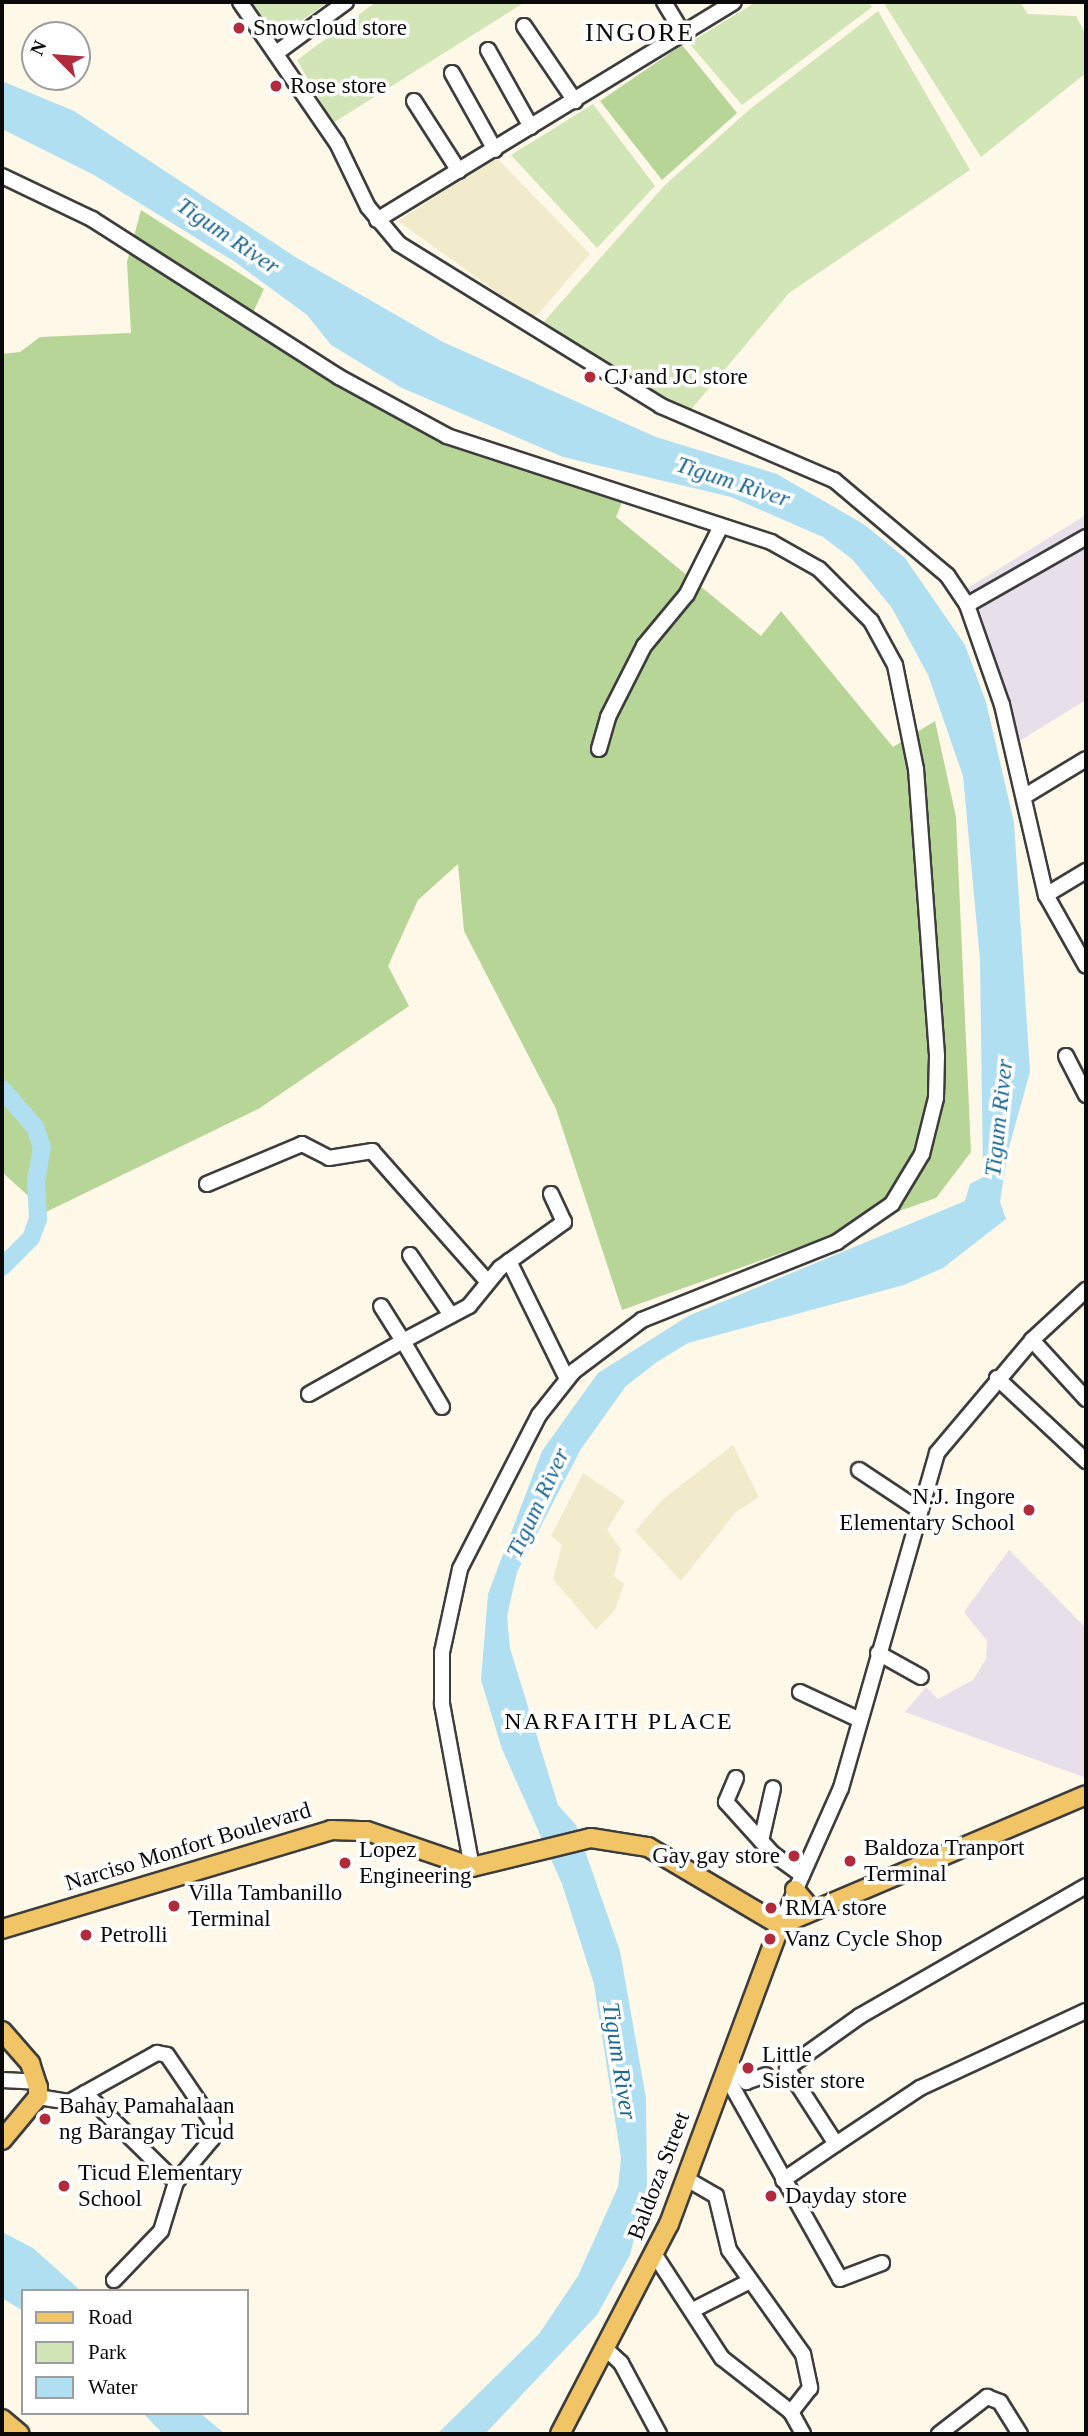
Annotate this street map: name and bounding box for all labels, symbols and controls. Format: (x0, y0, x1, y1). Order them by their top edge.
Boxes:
place label: Snowcloud store (253, 14, 407, 42)
district label: INGORE (586, 17, 694, 49)
marker: Snowcloud store (231, 20, 247, 36)
north arrow (21, 21, 91, 91)
text: N (26, 37, 51, 58)
place label: Rose store (290, 72, 386, 100)
marker: Rose store (268, 78, 284, 94)
water label: Tigum River (171, 191, 285, 281)
place label: CJ and JC store (604, 363, 748, 391)
marker: CJ and JC store (582, 369, 598, 385)
water label: Tigum River (672, 450, 794, 514)
water label: Tigum River (979, 1058, 1019, 1178)
water label: Tigum River (500, 1443, 576, 1563)
place label: N.J. Ingore Elementary School (839, 1483, 1015, 1537)
marker: N.J. Ingore Elementary School (1021, 1502, 1037, 1518)
district label: NARFAITH PLACE (506, 1708, 732, 1736)
street label: Narciso Monfort Boulevard (62, 1796, 314, 1898)
place label: Baldoza Tranport Terminal (864, 1834, 1025, 1888)
place label: Lopez Engineering (359, 1836, 471, 1890)
place label: Gay gay store (652, 1842, 780, 1870)
marker: Gay gay store (786, 1848, 802, 1864)
marker: Baldoza Tranport Terminal (842, 1853, 858, 1869)
marker: Lopez Engineering (337, 1855, 353, 1871)
place label: Villa Tambanillo Terminal (188, 1879, 343, 1933)
place label: RMA store (785, 1894, 888, 1922)
marker: Villa Tambanillo Terminal (166, 1898, 182, 1914)
marker: RMA store (763, 1900, 779, 1916)
place label: Petrolli (100, 1921, 168, 1949)
place label: Vanz Cycle Shop (784, 1925, 942, 1953)
marker: Petrolli (78, 1927, 94, 1943)
marker: Vanz Cycle Shop (762, 1931, 778, 1947)
water label: Tigum River (596, 2000, 642, 2122)
place label: Little Sister store (762, 2041, 865, 2095)
marker: Little Sister store (740, 2060, 756, 2076)
place label: Bahay Pamahalaan ng Barangay Ticud (59, 2092, 235, 2146)
street label: Baldoza Street (622, 2108, 696, 2244)
marker: Bahay Pamahalaan ng Barangay Ticud (37, 2111, 53, 2127)
place label: Ticud Elementary School (78, 2159, 243, 2213)
marker: Ticud Elementary School (56, 2178, 72, 2194)
place label: Dayday store (785, 2182, 907, 2210)
marker: Dayday store (763, 2188, 779, 2204)
legend (21, 2289, 248, 2415)
text: Road (88, 2305, 132, 2329)
text: Park (88, 2340, 127, 2364)
text: Water (88, 2375, 138, 2399)

